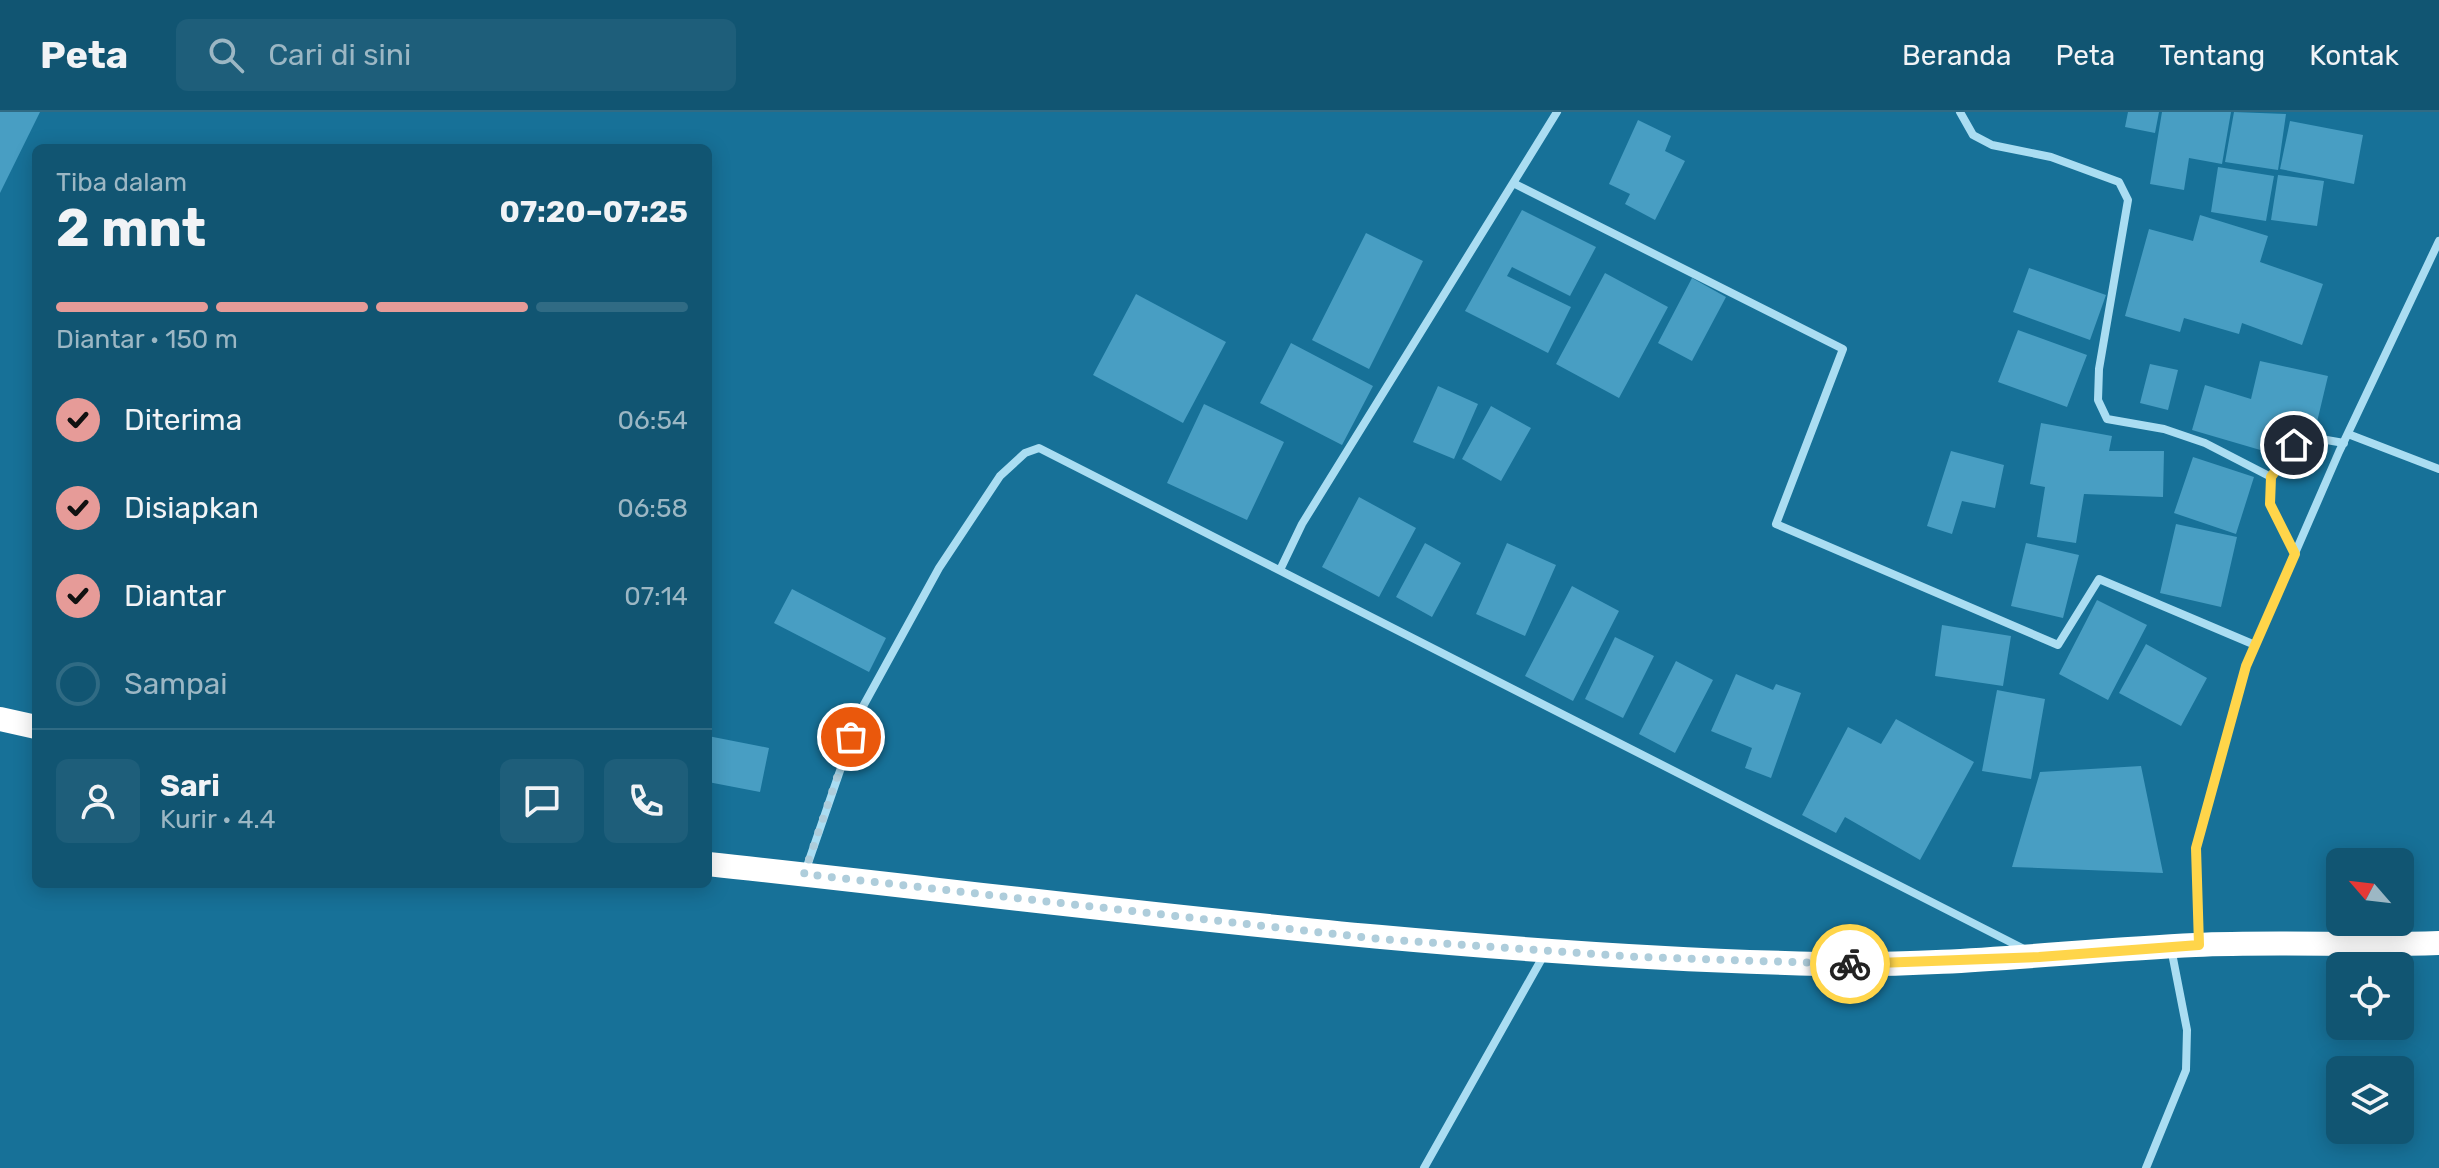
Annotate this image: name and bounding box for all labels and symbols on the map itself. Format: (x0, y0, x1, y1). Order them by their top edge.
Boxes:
pin (2260, 411, 2328, 479)
pin (817, 703, 885, 771)
north arrow (2326, 848, 2414, 936)
courier (1810, 924, 1890, 1004)

